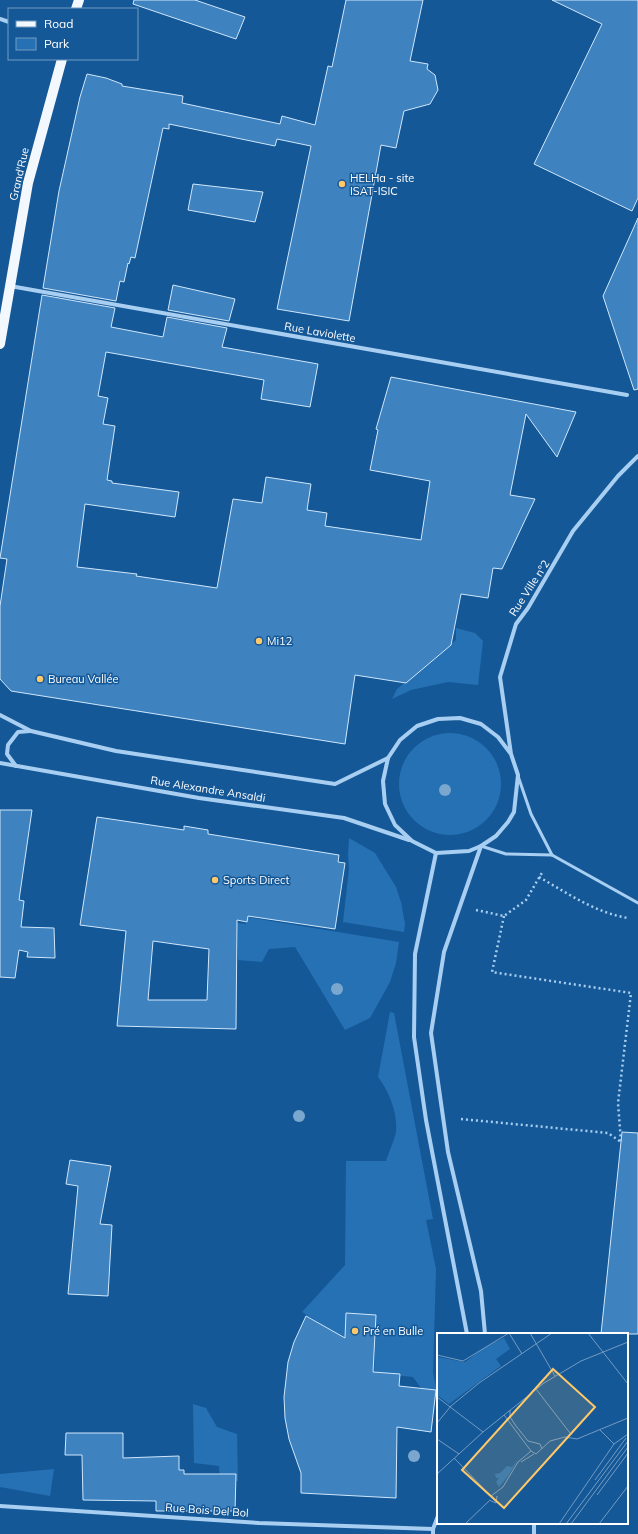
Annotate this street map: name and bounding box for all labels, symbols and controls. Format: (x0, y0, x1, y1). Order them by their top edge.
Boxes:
legend (8, 8, 138, 60)
text: Road (44, 16, 73, 31)
text: Park (44, 36, 70, 51)
street label: Grand'Rue (6, 146, 32, 202)
place label: HELHa - site ISAT-ISIC (350, 171, 414, 198)
marker: HELHa - site ISAT-ISIC (337, 179, 347, 189)
street label: Rue Laviolette (283, 319, 357, 345)
street label: Rue Ville n°2 (506, 557, 553, 619)
place label: Mi12 (267, 634, 293, 648)
marker: Mi12 (254, 636, 264, 646)
place label: Bureau Vallée (48, 672, 118, 686)
marker: Bureau Vallée (35, 674, 45, 684)
street label: Rue Alexandre Ansaldi (150, 773, 266, 805)
place label: Sports Direct (223, 873, 289, 887)
marker: Sports Direct (210, 875, 220, 885)
place label: Pré en Bulle (363, 1324, 423, 1338)
marker: Pré en Bulle (350, 1326, 360, 1336)
inset map (437, 1333, 628, 1524)
street label: Rue Bois Del Bol (165, 1500, 249, 1520)

